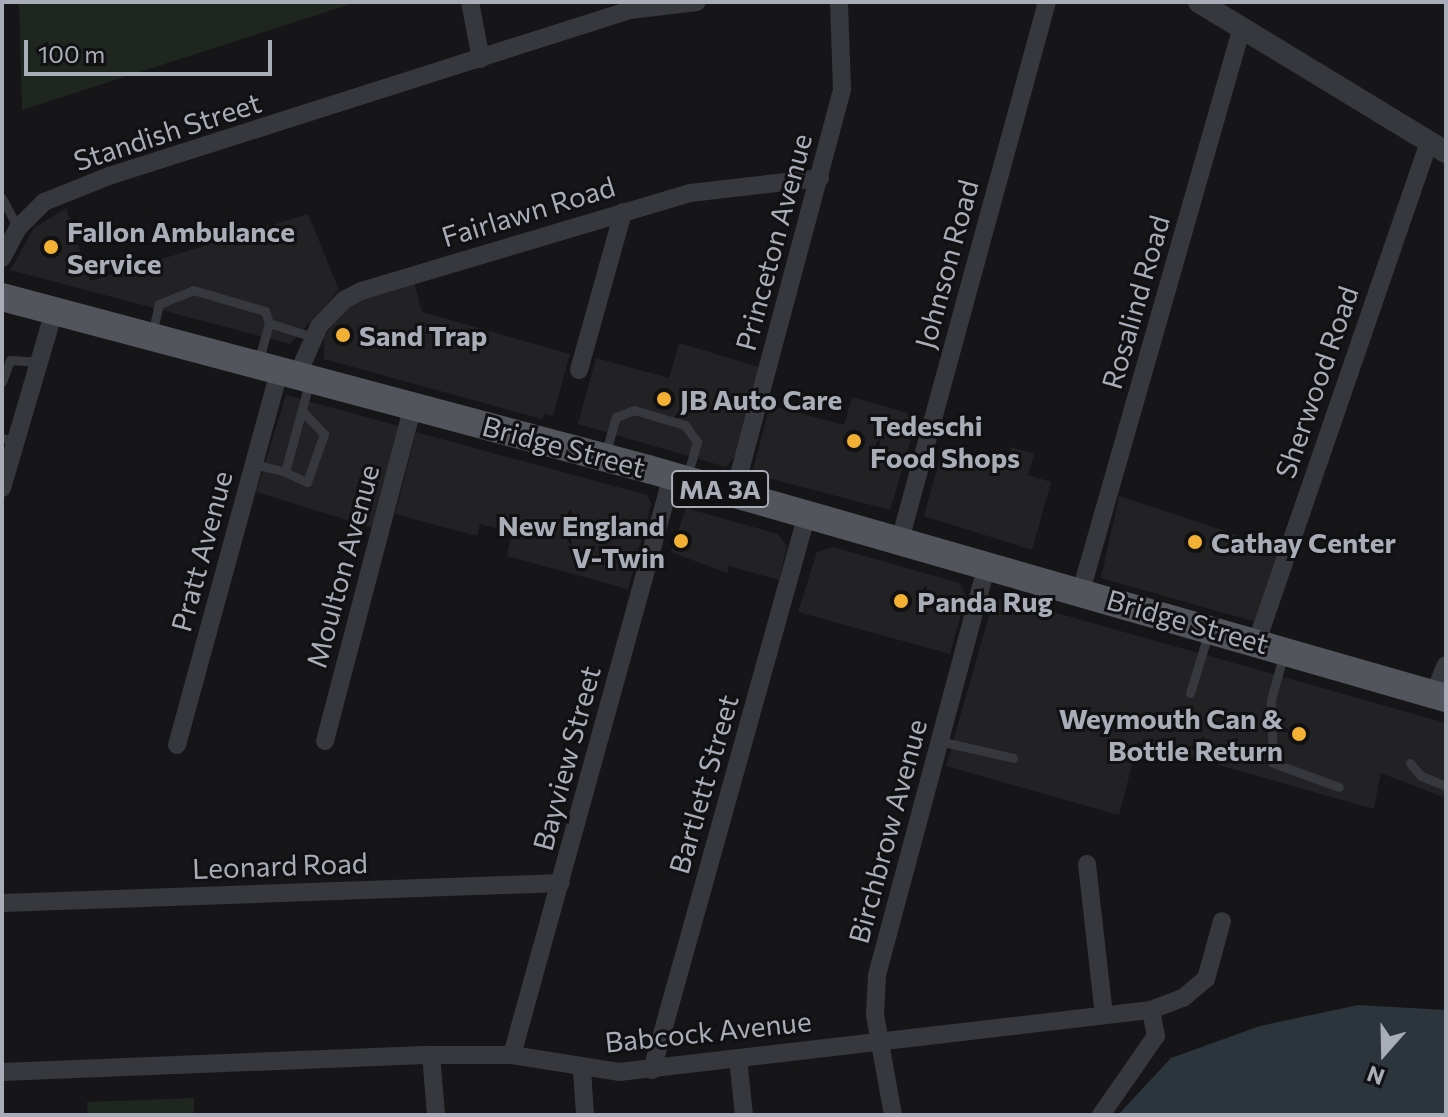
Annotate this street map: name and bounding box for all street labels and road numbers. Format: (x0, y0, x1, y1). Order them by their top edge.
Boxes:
street label: Standish Street (69, 85, 265, 177)
street label: Princeton Avenue (728, 130, 818, 354)
street label: Fairlawn Road (437, 169, 619, 253)
street label: Johnson Road (907, 176, 985, 352)
street label: Rosalind Road (1094, 211, 1176, 393)
street label: Sherwood Road (1267, 282, 1365, 482)
street label: Bridge Street (479, 408, 649, 484)
street label: Moulton Avenue (299, 461, 385, 671)
street label: Pratt Avenue (163, 467, 239, 635)
road number: MA 3A (670, 467, 770, 511)
street label: Bridge Street (1103, 582, 1273, 660)
street label: Bayview Street (525, 662, 607, 854)
street label: Bartlett Street (661, 691, 745, 877)
street label: Birchbrow Avenue (841, 715, 933, 947)
street label: Leonard Road (192, 845, 368, 885)
street label: Babcock Avenue (603, 1003, 813, 1059)

